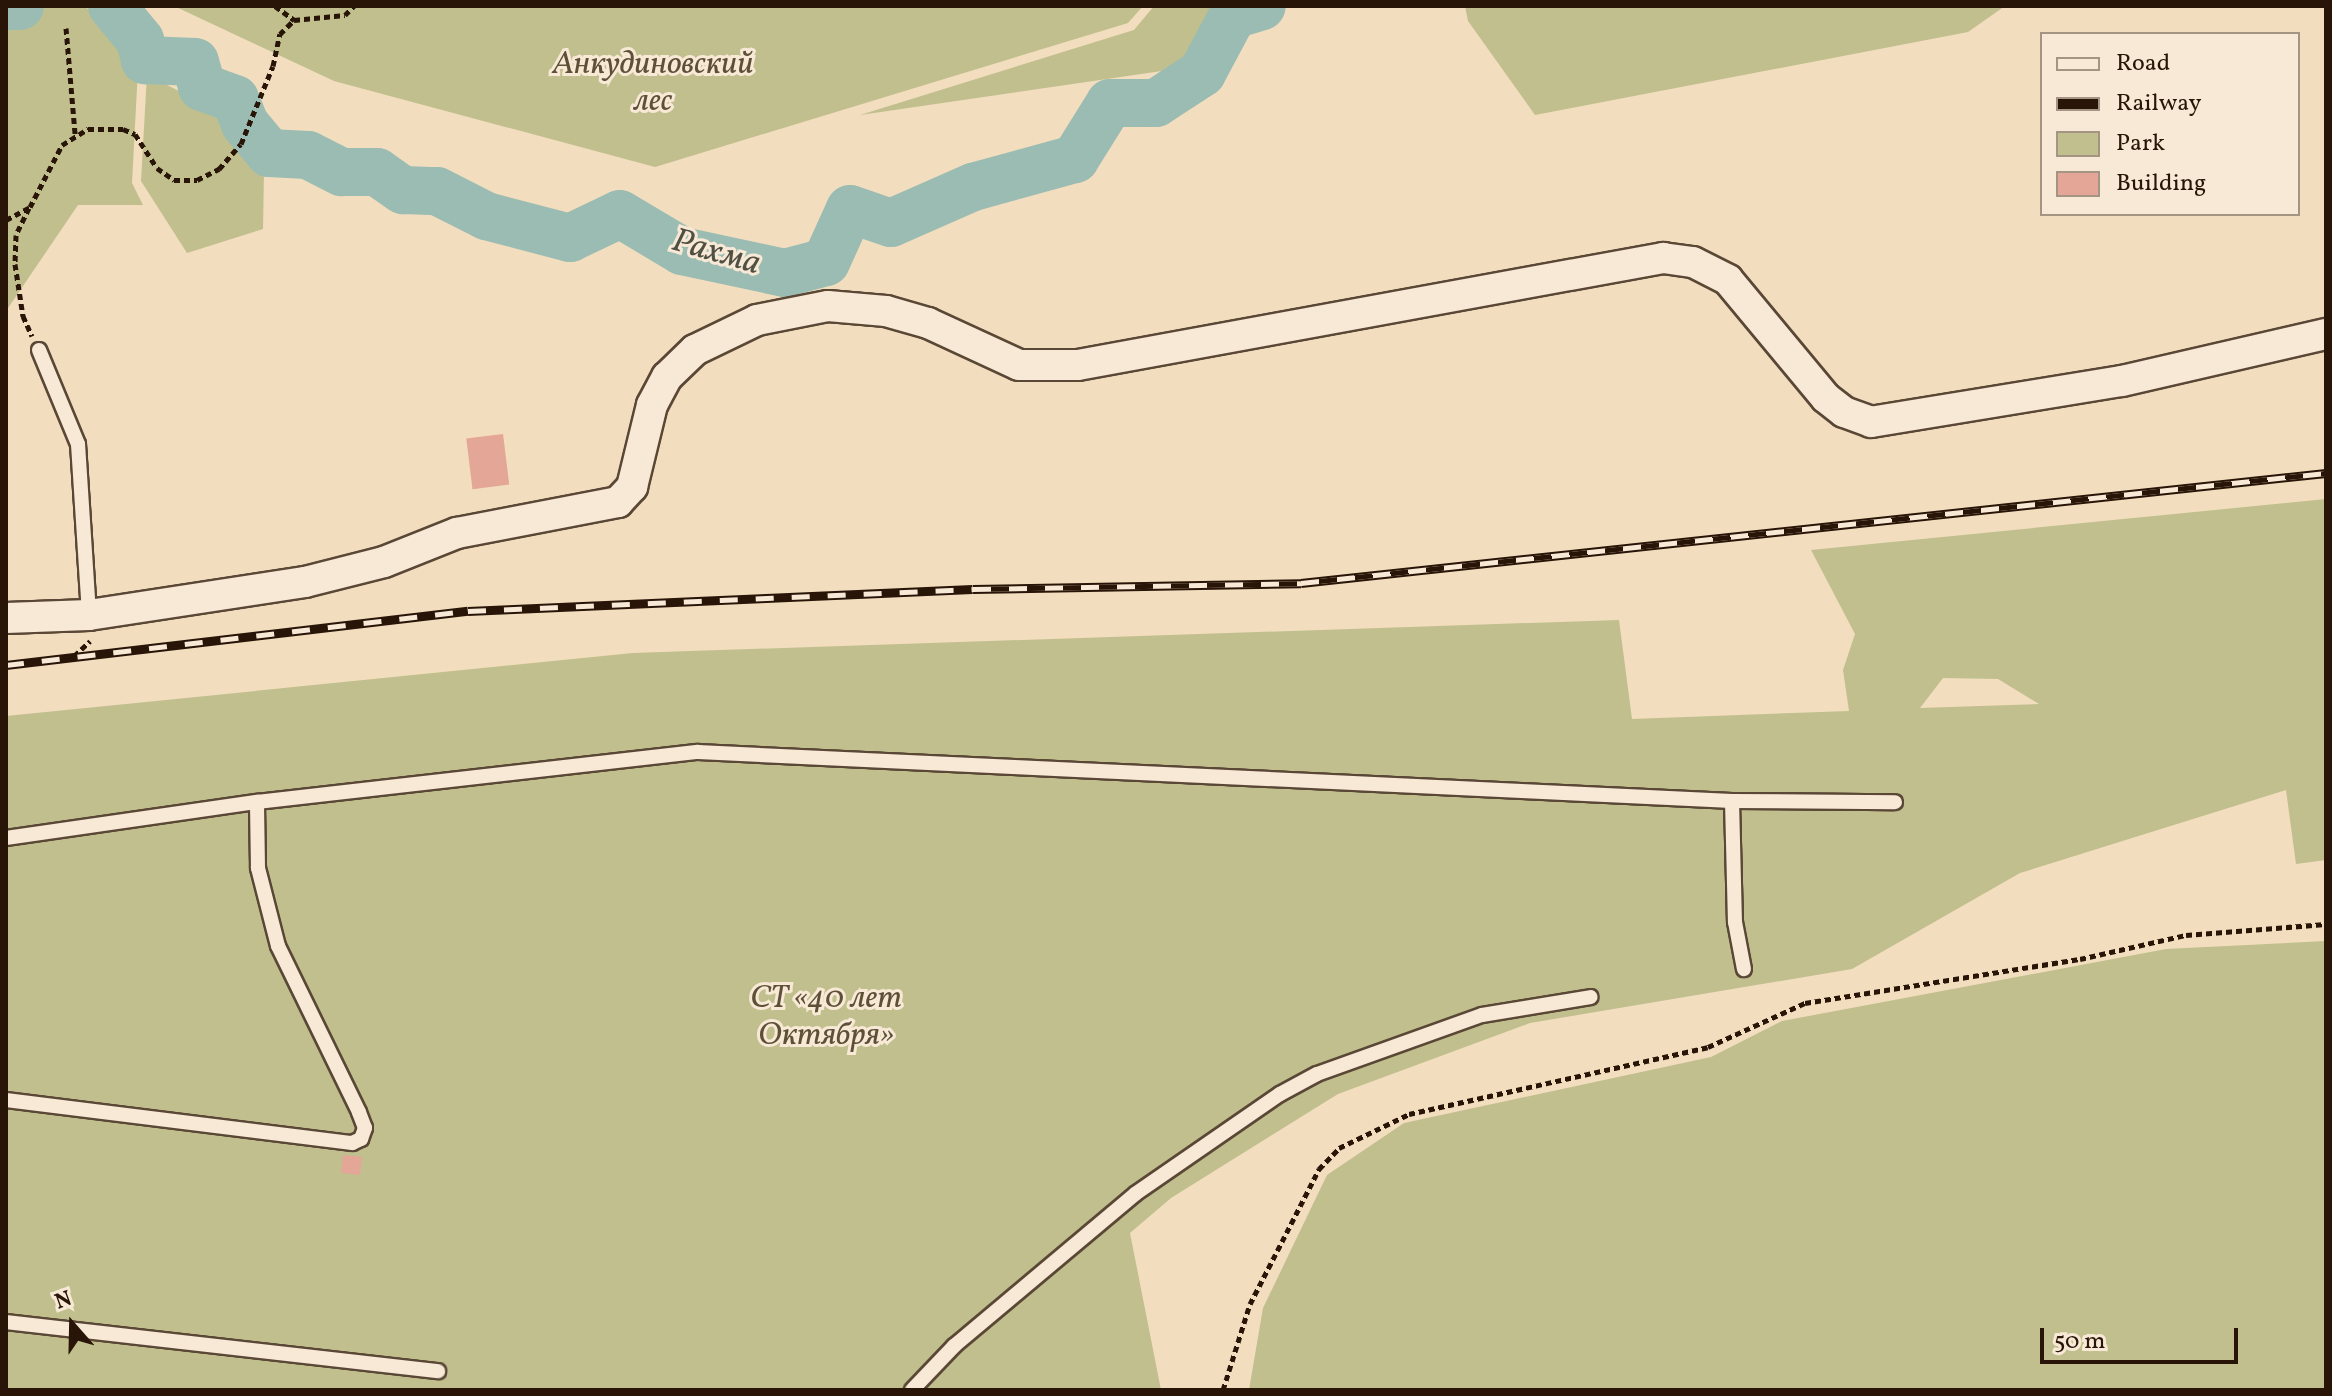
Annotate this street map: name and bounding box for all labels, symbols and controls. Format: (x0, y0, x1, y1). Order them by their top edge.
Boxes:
legend (2040, 32, 2300, 216)
park label: Анкудиновский лес (553, 47, 753, 122)
text: Road (2116, 47, 2170, 81)
text: Railway (2116, 87, 2202, 121)
text: Park (2116, 127, 2165, 161)
text: Building (2116, 167, 2206, 201)
water label: Рахма (667, 221, 765, 285)
park label: СТ «40 лет Октября» (750, 981, 902, 1056)
north arrow (32, 1284, 112, 1364)
text: N (51, 1284, 76, 1318)
scale bar (2044, 1312, 2242, 1362)
text: 50 m (2054, 1325, 2106, 1359)

